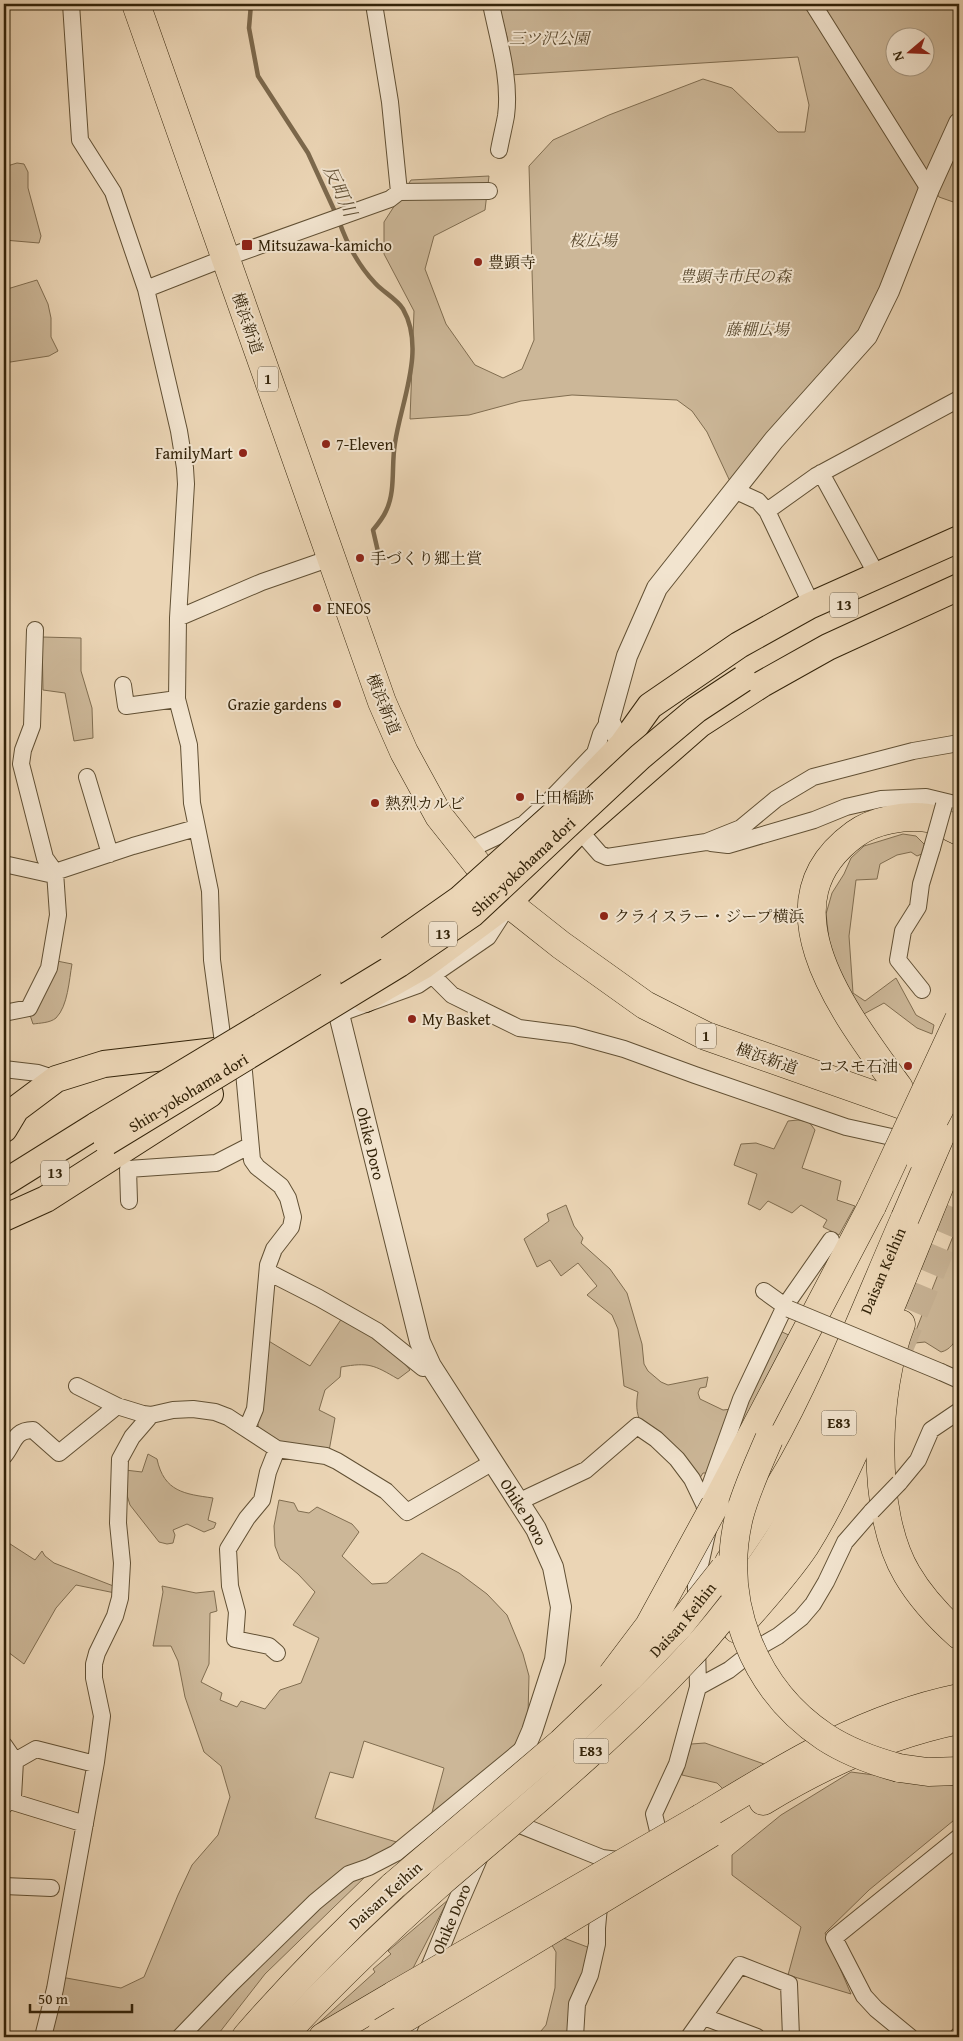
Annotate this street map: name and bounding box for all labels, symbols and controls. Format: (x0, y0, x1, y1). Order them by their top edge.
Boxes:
park label: 三ツ沢公園 (509, 26, 592, 50)
north arrow (886, 28, 936, 78)
text: N (887, 48, 909, 64)
water label: 反町川 (317, 161, 365, 223)
park label: 桜広場 (569, 228, 619, 252)
place label: Mitsuzawa-kamicho (258, 233, 392, 257)
marker: Mitsuzawa-kamicho (240, 238, 254, 252)
place label: 豊顕寺 (488, 250, 536, 274)
marker: 豊顕寺 (472, 256, 484, 268)
park label: 豊顕寺市民の森 (679, 264, 793, 288)
street label: 横浜新道 (226, 289, 270, 357)
park label: 藤棚広場 (725, 317, 791, 341)
road number: 1 (258, 366, 278, 392)
place label: 7-Eleven (336, 432, 393, 456)
marker: 7-Eleven (320, 438, 332, 450)
place label: FamilyMart (155, 441, 233, 465)
marker: FamilyMart (237, 447, 249, 459)
place label: 手づくり郷土賞 (370, 546, 482, 570)
marker: 手づくり郷土賞 (354, 552, 366, 564)
road number: 13 (830, 592, 858, 618)
place label: ENEOS (327, 596, 371, 620)
marker: ENEOS (311, 602, 323, 614)
street label: 横浜新道 (361, 670, 407, 738)
place label: Grazie gardens (228, 692, 327, 716)
marker: Grazie gardens (331, 698, 343, 710)
place label: 上田橋跡 (530, 785, 594, 809)
place label: 熱烈カルビ (385, 791, 465, 815)
marker: 上田橋跡 (514, 791, 526, 803)
marker: 熱烈カルビ (369, 797, 381, 809)
street label: Shin-yokohama dori (465, 811, 581, 922)
place label: クライスラー・ジープ横浜 (614, 904, 805, 928)
marker: クライスラー・ジープ横浜 (598, 910, 610, 922)
road number: 13 (429, 922, 457, 946)
place label: My Basket (422, 1007, 491, 1031)
marker: My Basket (406, 1013, 418, 1025)
road number: 1 (696, 1024, 716, 1048)
street label: 横浜新道 (733, 1036, 801, 1080)
street label: Shin-yokohama dori (124, 1047, 253, 1138)
place label: コスモ石油 (818, 1054, 898, 1078)
marker: コスモ石油 (902, 1060, 914, 1072)
street label: Ohike Doro (350, 1104, 391, 1182)
road number: 13 (41, 1160, 69, 1186)
street label: Daisan Keihin (853, 1224, 911, 1318)
road number: E83 (822, 1410, 856, 1436)
street label: Ohike Doro (494, 1474, 554, 1549)
street label: Daisan Keihin (643, 1577, 721, 1662)
road number: E83 (574, 1738, 608, 1764)
street label: Daisan Keihin (343, 1855, 427, 1935)
street label: Ohike Doro (425, 1880, 477, 1958)
scale bar (30, 1981, 132, 2013)
text: 50 m (38, 1988, 69, 2009)

